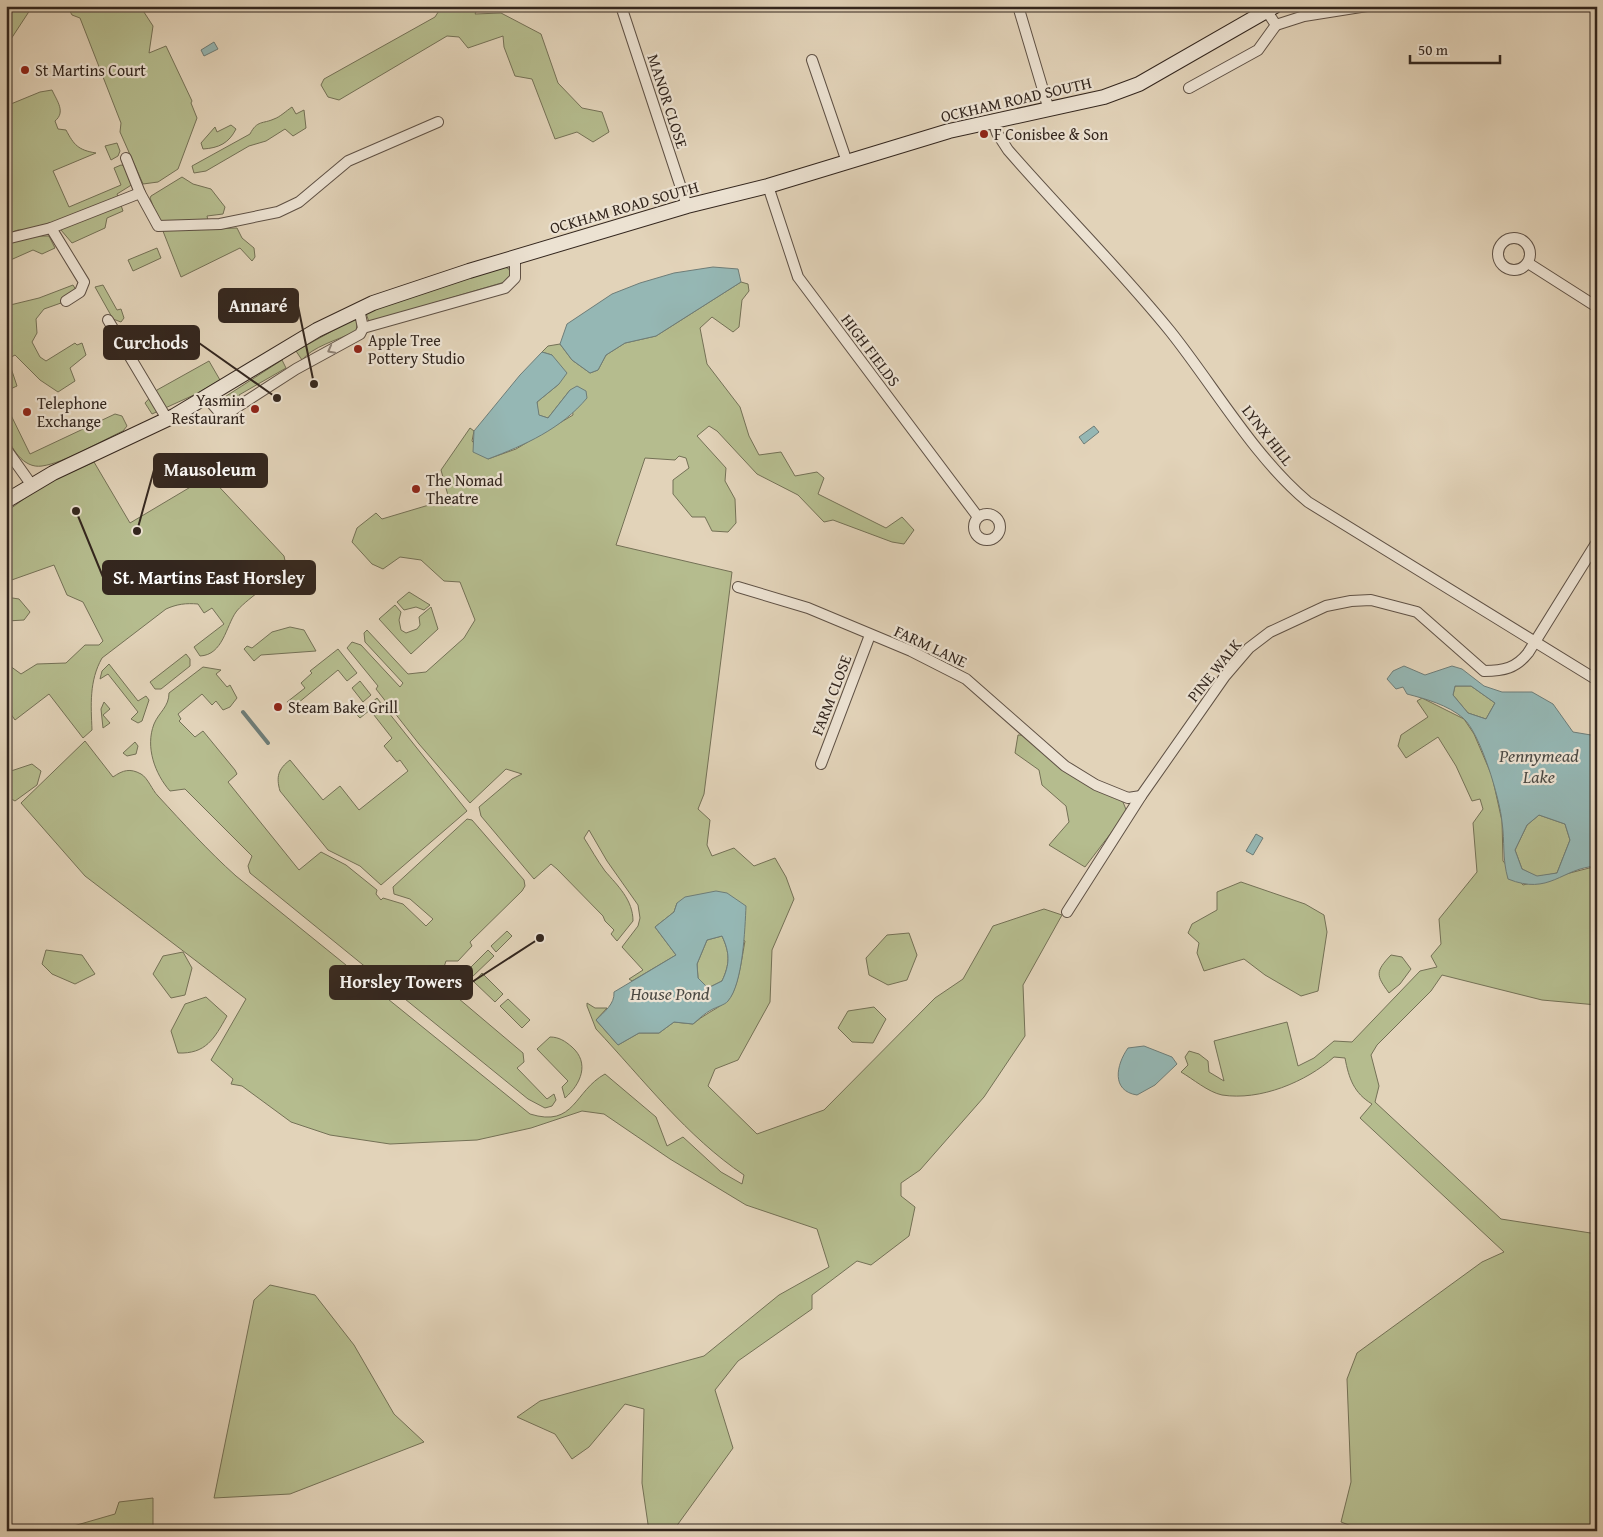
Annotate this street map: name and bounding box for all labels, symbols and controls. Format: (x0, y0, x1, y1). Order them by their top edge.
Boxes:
scale bar (1410, 32, 1500, 64)
text: 50 m (1418, 39, 1449, 60)
street label: MANOR CLOSE (641, 51, 695, 151)
place label: St Martins Court (35, 58, 146, 82)
marker: St Martins Court (19, 64, 31, 76)
street label: OCKHAM ROAD SOUTH (938, 70, 1094, 128)
place label: F Conisbee & Son (994, 122, 1108, 146)
marker: F Conisbee & Son (978, 128, 990, 140)
street label: OCKHAM ROAD SOUTH (547, 174, 702, 240)
callout: Annaré (219, 289, 298, 322)
text: Annaré (228, 292, 288, 319)
street label: HIGH FIELDS (836, 309, 906, 391)
callout: Curchods (104, 326, 199, 359)
place label: Apple Tree Pottery Studio (368, 328, 465, 370)
text: Curchods (114, 329, 189, 356)
marker: Apple Tree Pottery Studio (352, 343, 364, 355)
one-way arrow (327, 344, 336, 354)
place label: Yasmin Restaurant (171, 388, 245, 430)
place label: Telephone Exchange (37, 391, 107, 433)
street label: LYNX HILL (1237, 399, 1300, 471)
marker: Yasmin Restaurant (249, 403, 261, 415)
marker: Telephone Exchange (21, 406, 33, 418)
callout: Mausoleum (154, 454, 267, 487)
text: Mausoleum (164, 456, 257, 483)
place label: The Nomad Theatre (426, 468, 503, 510)
marker: The Nomad Theatre (410, 483, 422, 495)
callout: St. Martins East Horsley (103, 561, 315, 594)
text: St. Martins East Horsley (113, 564, 306, 591)
street label: FARM LANE (890, 619, 972, 673)
street label: PINE WALK (1181, 633, 1247, 707)
street label: FARM CLOSE (805, 651, 857, 739)
place label: Steam Bake Grill (288, 695, 399, 719)
marker: Steam Bake Grill (272, 701, 284, 713)
water label: Pennymead Lake (1498, 742, 1579, 790)
callout: Horsley Towers (330, 966, 472, 999)
text: Horsley Towers (340, 968, 462, 995)
water label: House Pond (629, 980, 710, 1007)

